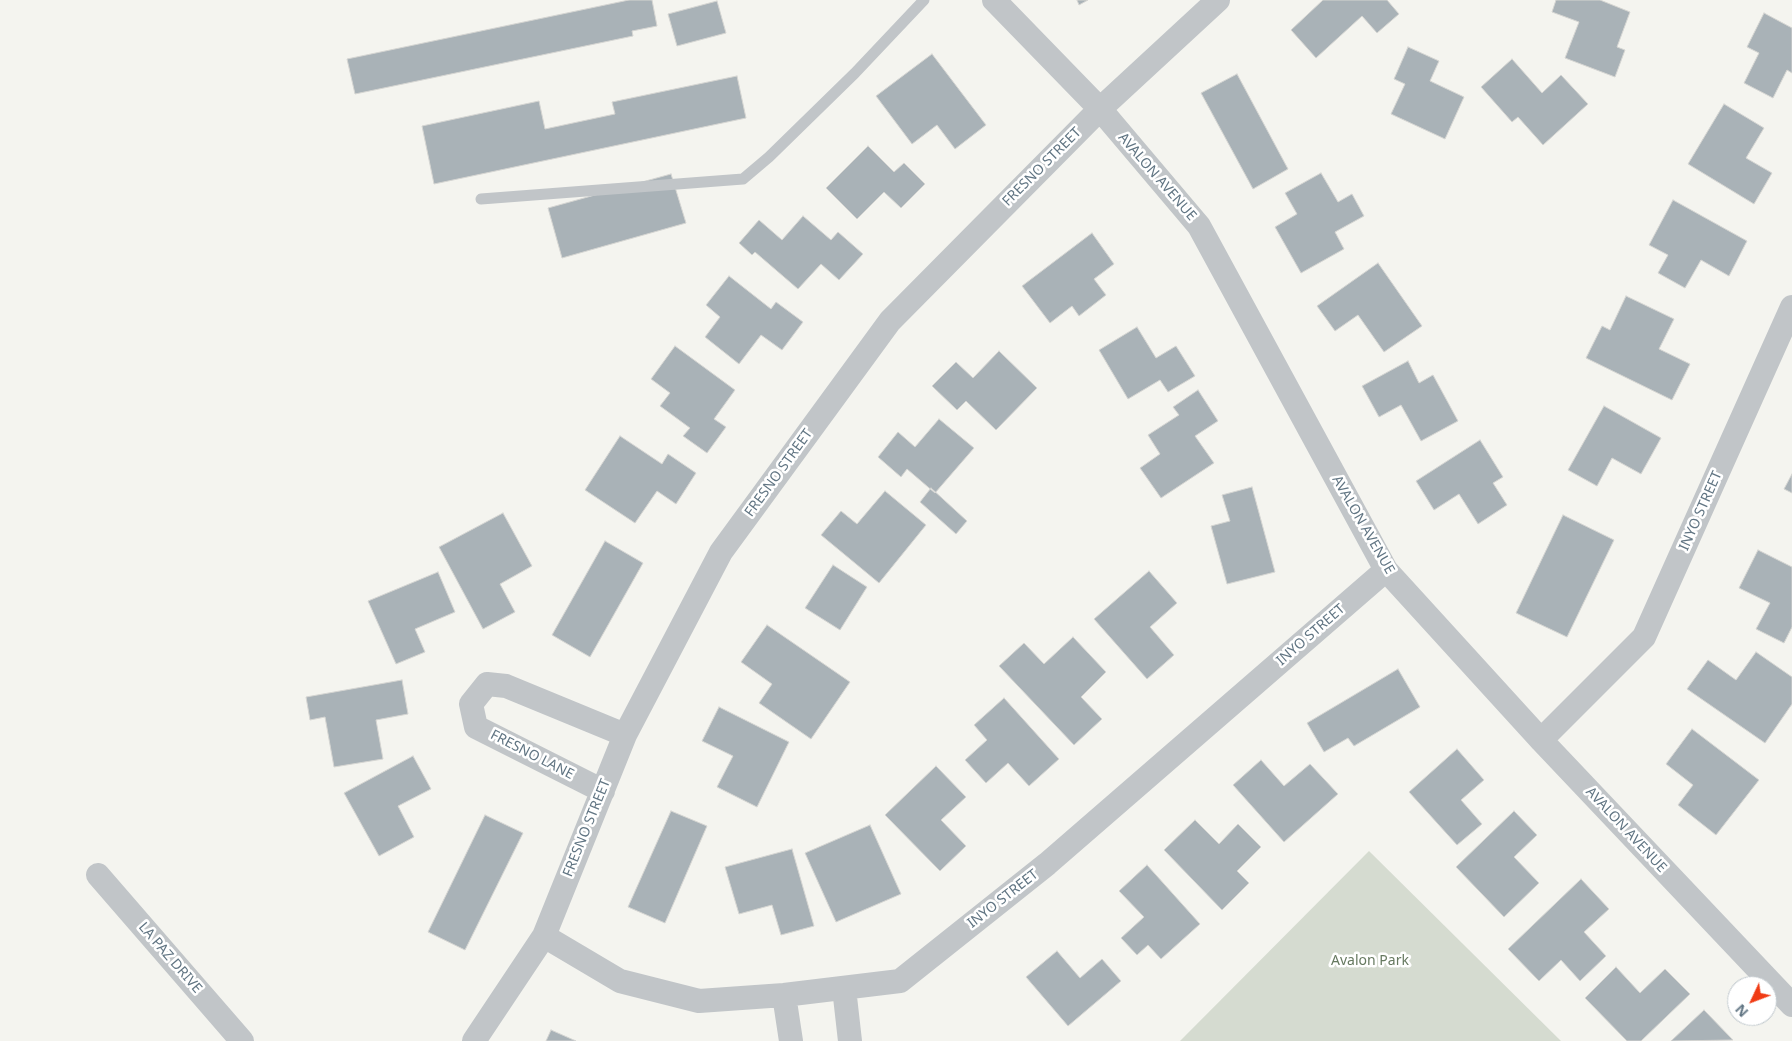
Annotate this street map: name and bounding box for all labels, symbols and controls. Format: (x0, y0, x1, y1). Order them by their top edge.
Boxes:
street label: FRESNO STREET (999, 124, 1085, 210)
street label: AVALON AVENUE (1114, 130, 1200, 224)
street label: FRESNO STREET (742, 426, 816, 520)
street label: INYO STREET (1676, 469, 1726, 553)
street label: AVALON AVENUE (1328, 473, 1398, 577)
street label: INYO STREET (1273, 601, 1349, 669)
street label: FRESNO LANE (487, 727, 577, 783)
street label: FRESNO STREET (560, 777, 614, 879)
street label: AVALON AVENUE (1582, 784, 1670, 876)
street label: INYO STREET (964, 866, 1042, 932)
street label: LA PAZ DRIVE (135, 919, 205, 997)
park label: Avalon Park (1331, 953, 1409, 969)
north arrow (1727, 976, 1777, 1026)
text: N (1731, 1000, 1752, 1022)

